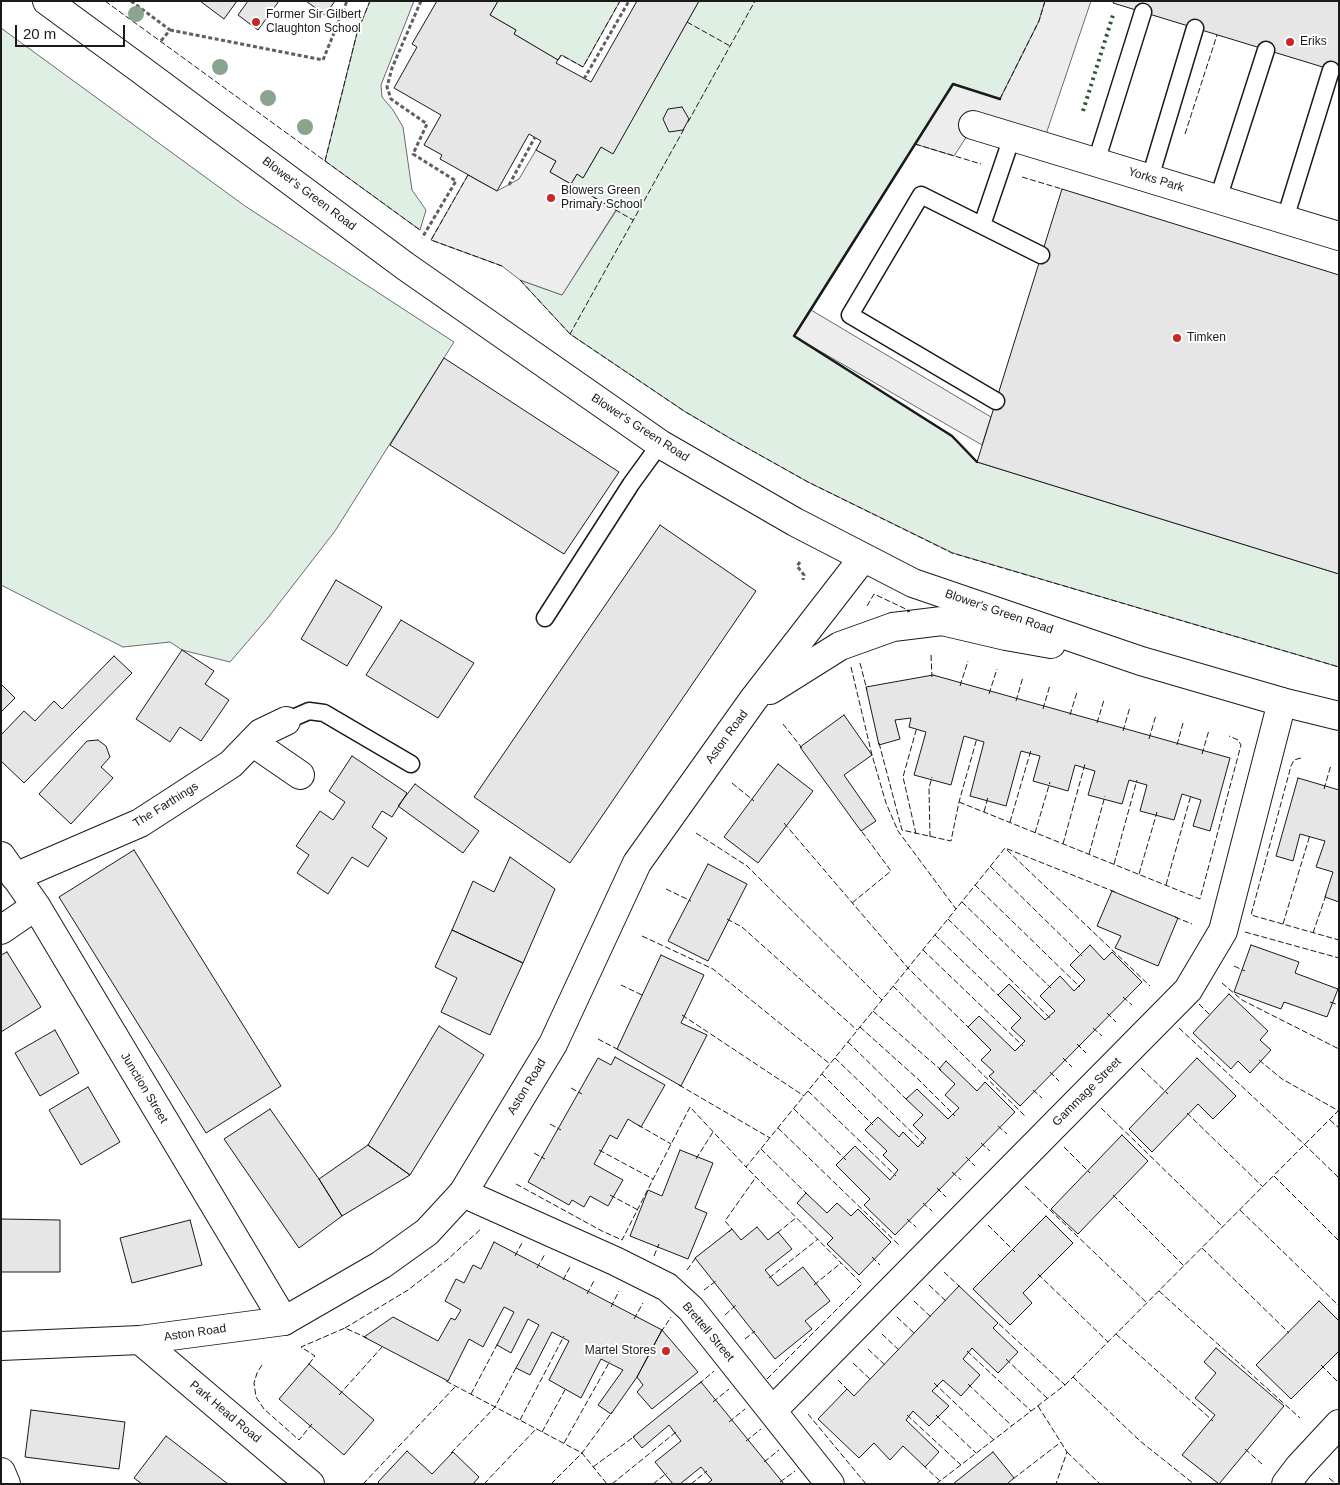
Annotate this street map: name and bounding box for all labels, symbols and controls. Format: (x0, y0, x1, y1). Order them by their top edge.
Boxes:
place label: Former Sir Gilbert Claughton School (266, 8, 361, 36)
scale bar (18, 15, 128, 47)
marker: Former Sir Gilbert Claughton School (250, 16, 262, 28)
text: 20 m (23, 25, 56, 42)
place label: Eriks (1300, 35, 1327, 49)
marker: Eriks (1284, 36, 1296, 48)
street label: Blower's Green Road (259, 154, 359, 234)
street label: Yorks Park (1126, 165, 1186, 195)
place label: Blowers Green Primary School (561, 184, 642, 212)
marker: Blowers Green Primary School (545, 192, 557, 204)
place label: Timken (1187, 331, 1226, 345)
marker: Timken (1171, 332, 1183, 344)
street label: Blower's Green Road (588, 391, 692, 465)
street label: Blower's Green Road (943, 587, 1055, 637)
street label: Aston Road (703, 707, 751, 767)
street label: The Farthings (131, 779, 201, 831)
street label: Junction Street (117, 1050, 171, 1126)
street label: Gammage Street (1050, 1055, 1124, 1129)
street label: Aston Road (505, 1056, 549, 1118)
street label: Brettell Street (679, 1300, 737, 1364)
street label: Aston Road (163, 1322, 227, 1344)
place label: Martel Stores (585, 1344, 656, 1358)
marker: Martel Stores (660, 1345, 672, 1357)
street label: Park Head Road (186, 1378, 264, 1446)

